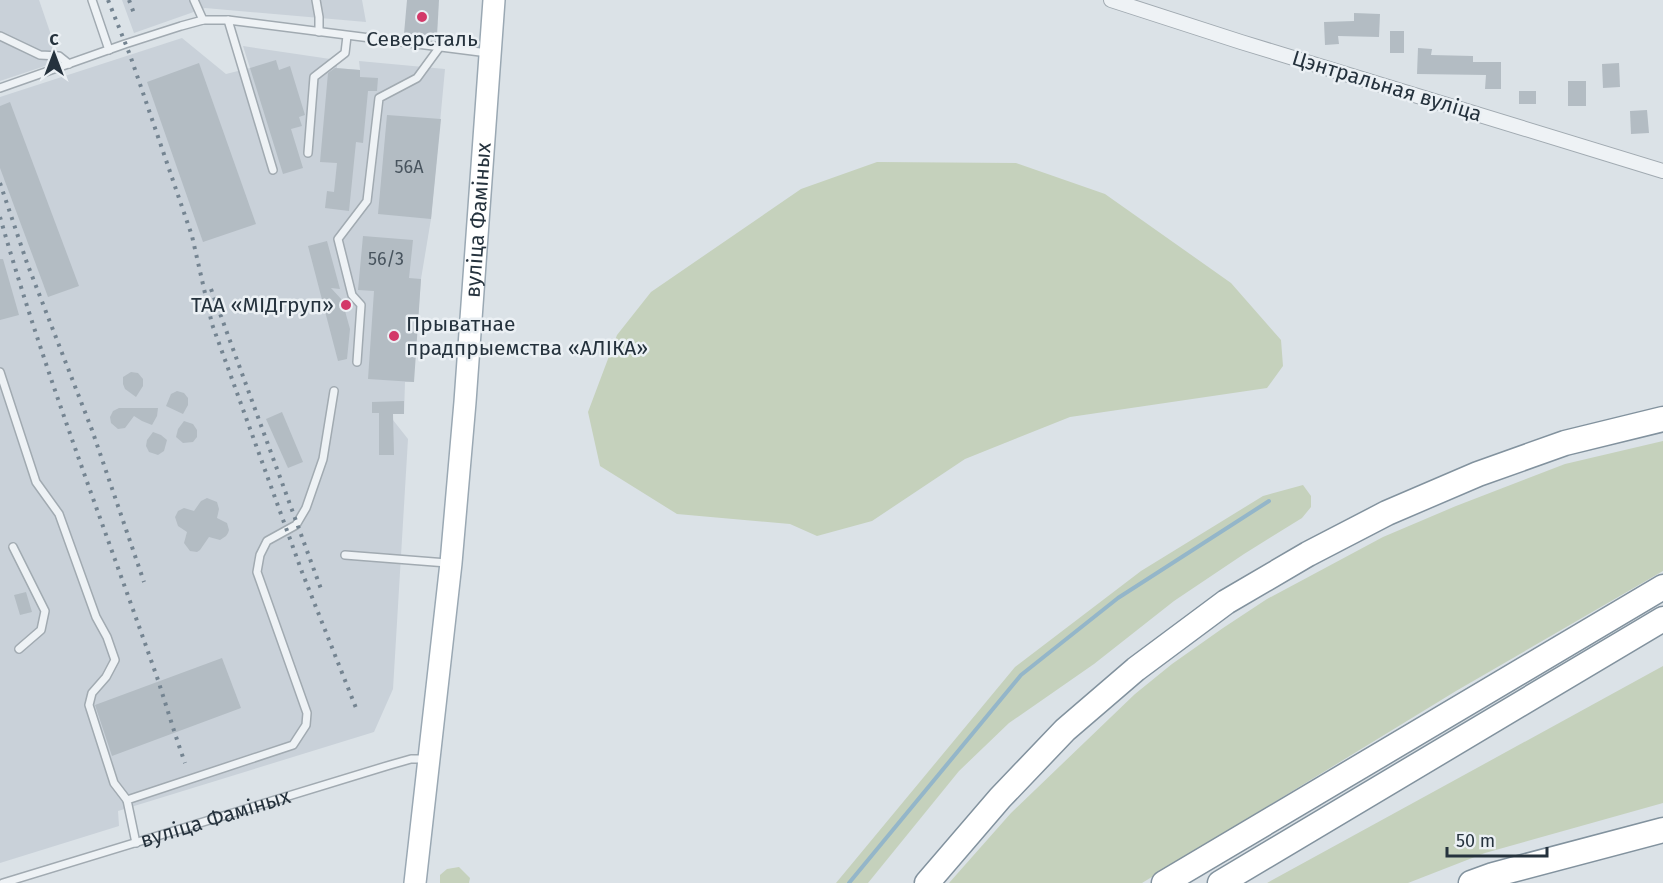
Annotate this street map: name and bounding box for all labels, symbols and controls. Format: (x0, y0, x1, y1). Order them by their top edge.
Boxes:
marker: Северсталь (415, 10, 429, 24)
north arrow (24, 24, 84, 84)
place label: Северсталь (366, 26, 478, 52)
text: С (49, 30, 59, 49)
street label: Цэнтральная вуліца (1289, 45, 1485, 127)
street label: вуліца Фаміных (460, 141, 497, 299)
house number: 56А (395, 156, 424, 178)
house number: 56/3 (368, 248, 404, 270)
place label: ТАА «МІДгруп» (191, 292, 334, 318)
marker: ТАА «МІДгруп» (339, 298, 353, 312)
place label: Прыватнае прадпрыемства «АЛІКА» (406, 311, 648, 361)
marker: Прыватнае прадпрыемства «АЛІКА» (387, 329, 401, 343)
street label: вуліца Фаміных (137, 783, 294, 853)
scale bar (1447, 820, 1548, 858)
text: 50 m (1456, 830, 1495, 852)

